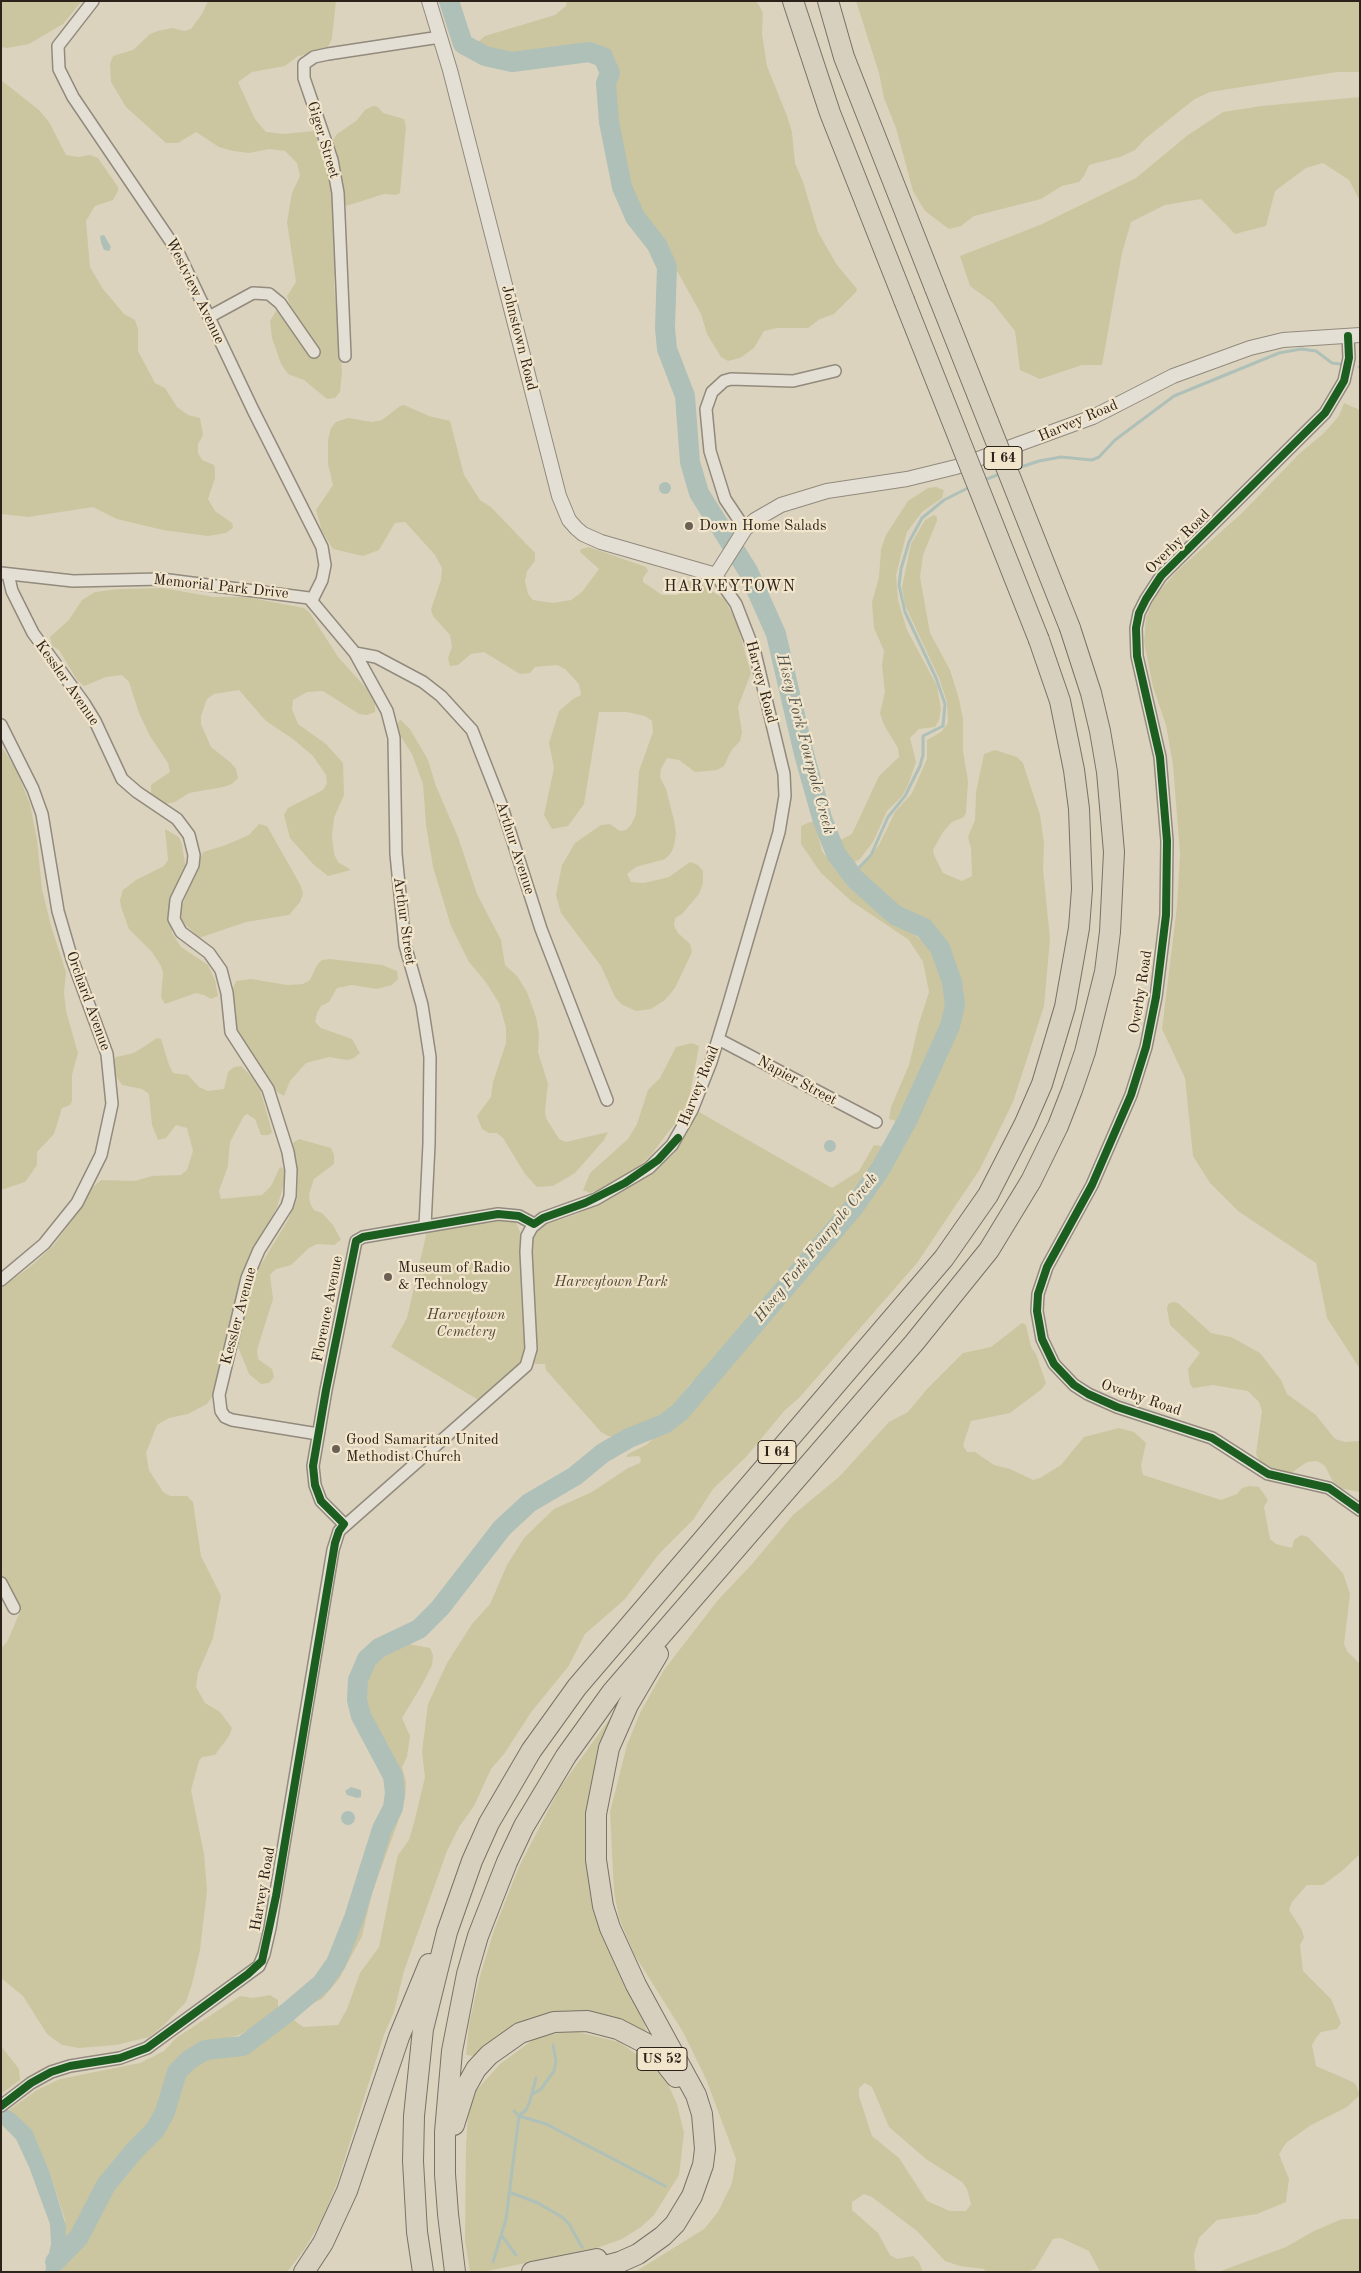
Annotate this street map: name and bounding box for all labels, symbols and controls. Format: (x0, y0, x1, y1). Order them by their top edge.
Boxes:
street label: Giger Street (303, 99, 343, 181)
street label: Westview Avenue (162, 235, 228, 347)
street label: Johnstown Road (497, 283, 541, 393)
street label: Harvey Road (1035, 396, 1121, 446)
road number: I 64 (984, 446, 1022, 469)
street label: Overby Road (1142, 506, 1214, 578)
place label: Down Home Salads (699, 517, 827, 535)
marker: Down Home Salads (683, 520, 695, 532)
street label: Memorial Park Drive (153, 571, 289, 603)
district label: HARVEYTOWN (663, 577, 797, 597)
street label: Kessler Avenue (31, 637, 103, 729)
street label: Harvey Road (741, 639, 781, 725)
water label: Hisey Fork Fourpole Creek (772, 652, 838, 836)
street label: Arthur Avenue (491, 799, 539, 897)
street label: Arthur Street (389, 876, 419, 966)
street label: Orchard Avenue (62, 949, 114, 1053)
street label: Overby Road (1126, 949, 1156, 1035)
street label: Harvey Road (675, 1043, 723, 1129)
street label: Napier Street (754, 1052, 840, 1110)
water label: Hisey Fork Fourpole Creek (750, 1170, 882, 1326)
street label: Florence Avenue (309, 1254, 347, 1364)
place label: Museum of Radio & Technology (398, 1259, 510, 1294)
street label: Kessler Avenue (217, 1265, 261, 1367)
marker: Museum of Radio & Technology (382, 1271, 394, 1283)
park label: Harveytown Park (554, 1273, 668, 1291)
park label: Harveytown Cemetery (427, 1306, 505, 1341)
street label: Overby Road (1098, 1376, 1184, 1420)
place label: Good Samaritan United Methodist Church (346, 1431, 499, 1466)
road number: I 64 (758, 1440, 796, 1464)
marker: Good Samaritan United Methodist Church (330, 1443, 342, 1455)
street label: Harvey Road (247, 1846, 279, 1932)
road number: US 52 (637, 2048, 687, 2070)

